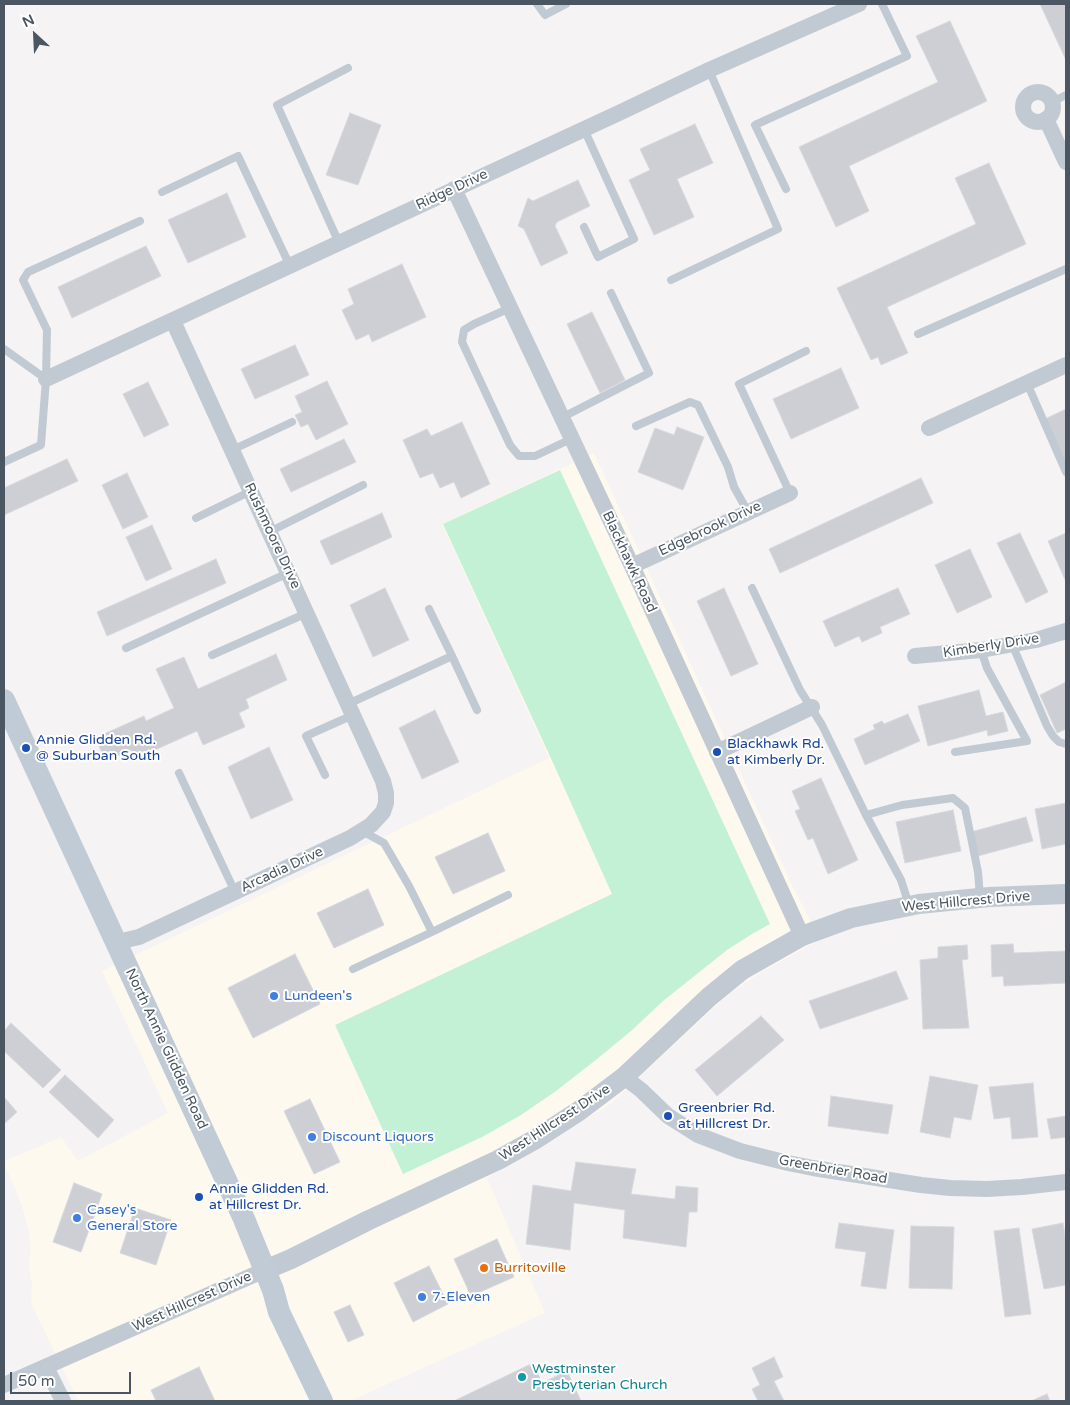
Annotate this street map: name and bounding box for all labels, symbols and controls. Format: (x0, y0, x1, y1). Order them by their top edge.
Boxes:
north arrow (10, 10, 60, 60)
text: N (20, 11, 37, 31)
street label: Ridge Drive (413, 166, 491, 214)
street label: Rushmoore Drive (240, 480, 304, 592)
street label: Edgebrook Drive (656, 498, 764, 560)
street label: Blackhawk Road (598, 509, 660, 615)
street label: Kimberly Drive (942, 630, 1040, 662)
place label: Annie Glidden Rd. @ Suburban South (36, 732, 160, 764)
place label: Blackhawk Rd. at Kimberly Dr. (727, 736, 825, 769)
marker: Annie Glidden Rd. @ Suburban South (20, 742, 32, 754)
marker: Blackhawk Rd. at Kimberly Dr. (711, 746, 723, 758)
street label: Arcadia Drive (238, 844, 326, 896)
street label: West Hillcrest Drive (901, 888, 1031, 916)
street label: North Annie Glidden Road (121, 966, 211, 1132)
place label: Lundeen's (284, 988, 352, 1004)
marker: Lundeen's (268, 990, 280, 1002)
street label: West Hillcrest Drive (496, 1081, 614, 1165)
place label: Greenbrier Rd. at Hillcrest Dr. (678, 1100, 775, 1132)
marker: Greenbrier Rd. at Hillcrest Dr. (662, 1110, 674, 1122)
place label: Discount Liquors (322, 1129, 434, 1145)
marker: Discount Liquors (306, 1131, 318, 1143)
street label: Greenbrier Road (777, 1152, 889, 1188)
place label: Annie Glidden Rd. at Hillcrest Dr. (209, 1181, 329, 1214)
marker: Annie Glidden Rd. at Hillcrest Dr. (193, 1191, 205, 1203)
place label: Casey's General Store (87, 1202, 177, 1234)
marker: Casey's General Store (71, 1212, 83, 1224)
place label: Burritoville (494, 1260, 566, 1276)
marker: Burritoville (478, 1262, 490, 1274)
street label: West Hillcrest Drive (130, 1268, 254, 1336)
place label: 7-Eleven (432, 1289, 490, 1305)
marker: 7-Eleven (416, 1291, 428, 1303)
place label: Westminster Presbyterian Church (532, 1361, 668, 1394)
scale bar (12, 1362, 134, 1394)
marker: Westminster Presbyterian Church (516, 1371, 528, 1383)
text: 50 m (18, 1372, 55, 1390)

